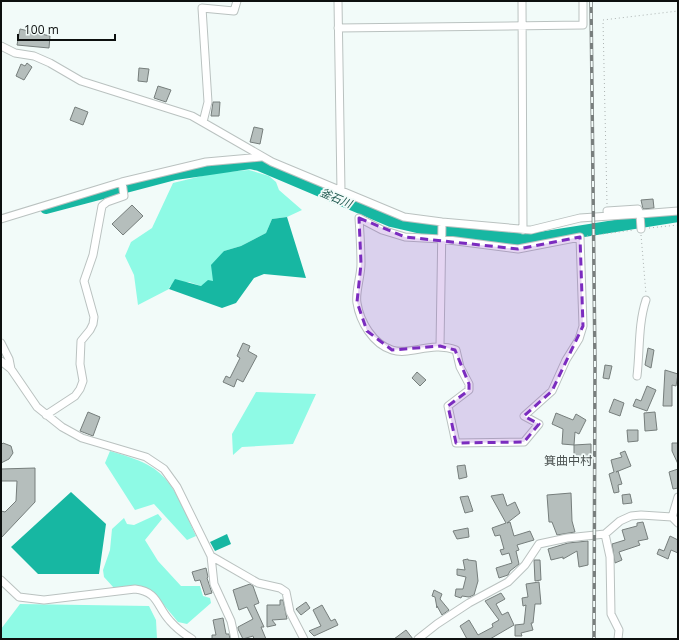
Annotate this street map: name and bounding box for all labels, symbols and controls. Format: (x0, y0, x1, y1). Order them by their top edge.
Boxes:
scale bar (18, 16, 115, 42)
text: 100 m (24, 21, 59, 38)
water label: 釜石川 (318, 184, 355, 211)
district label: 箕曲中村 (544, 452, 593, 469)

